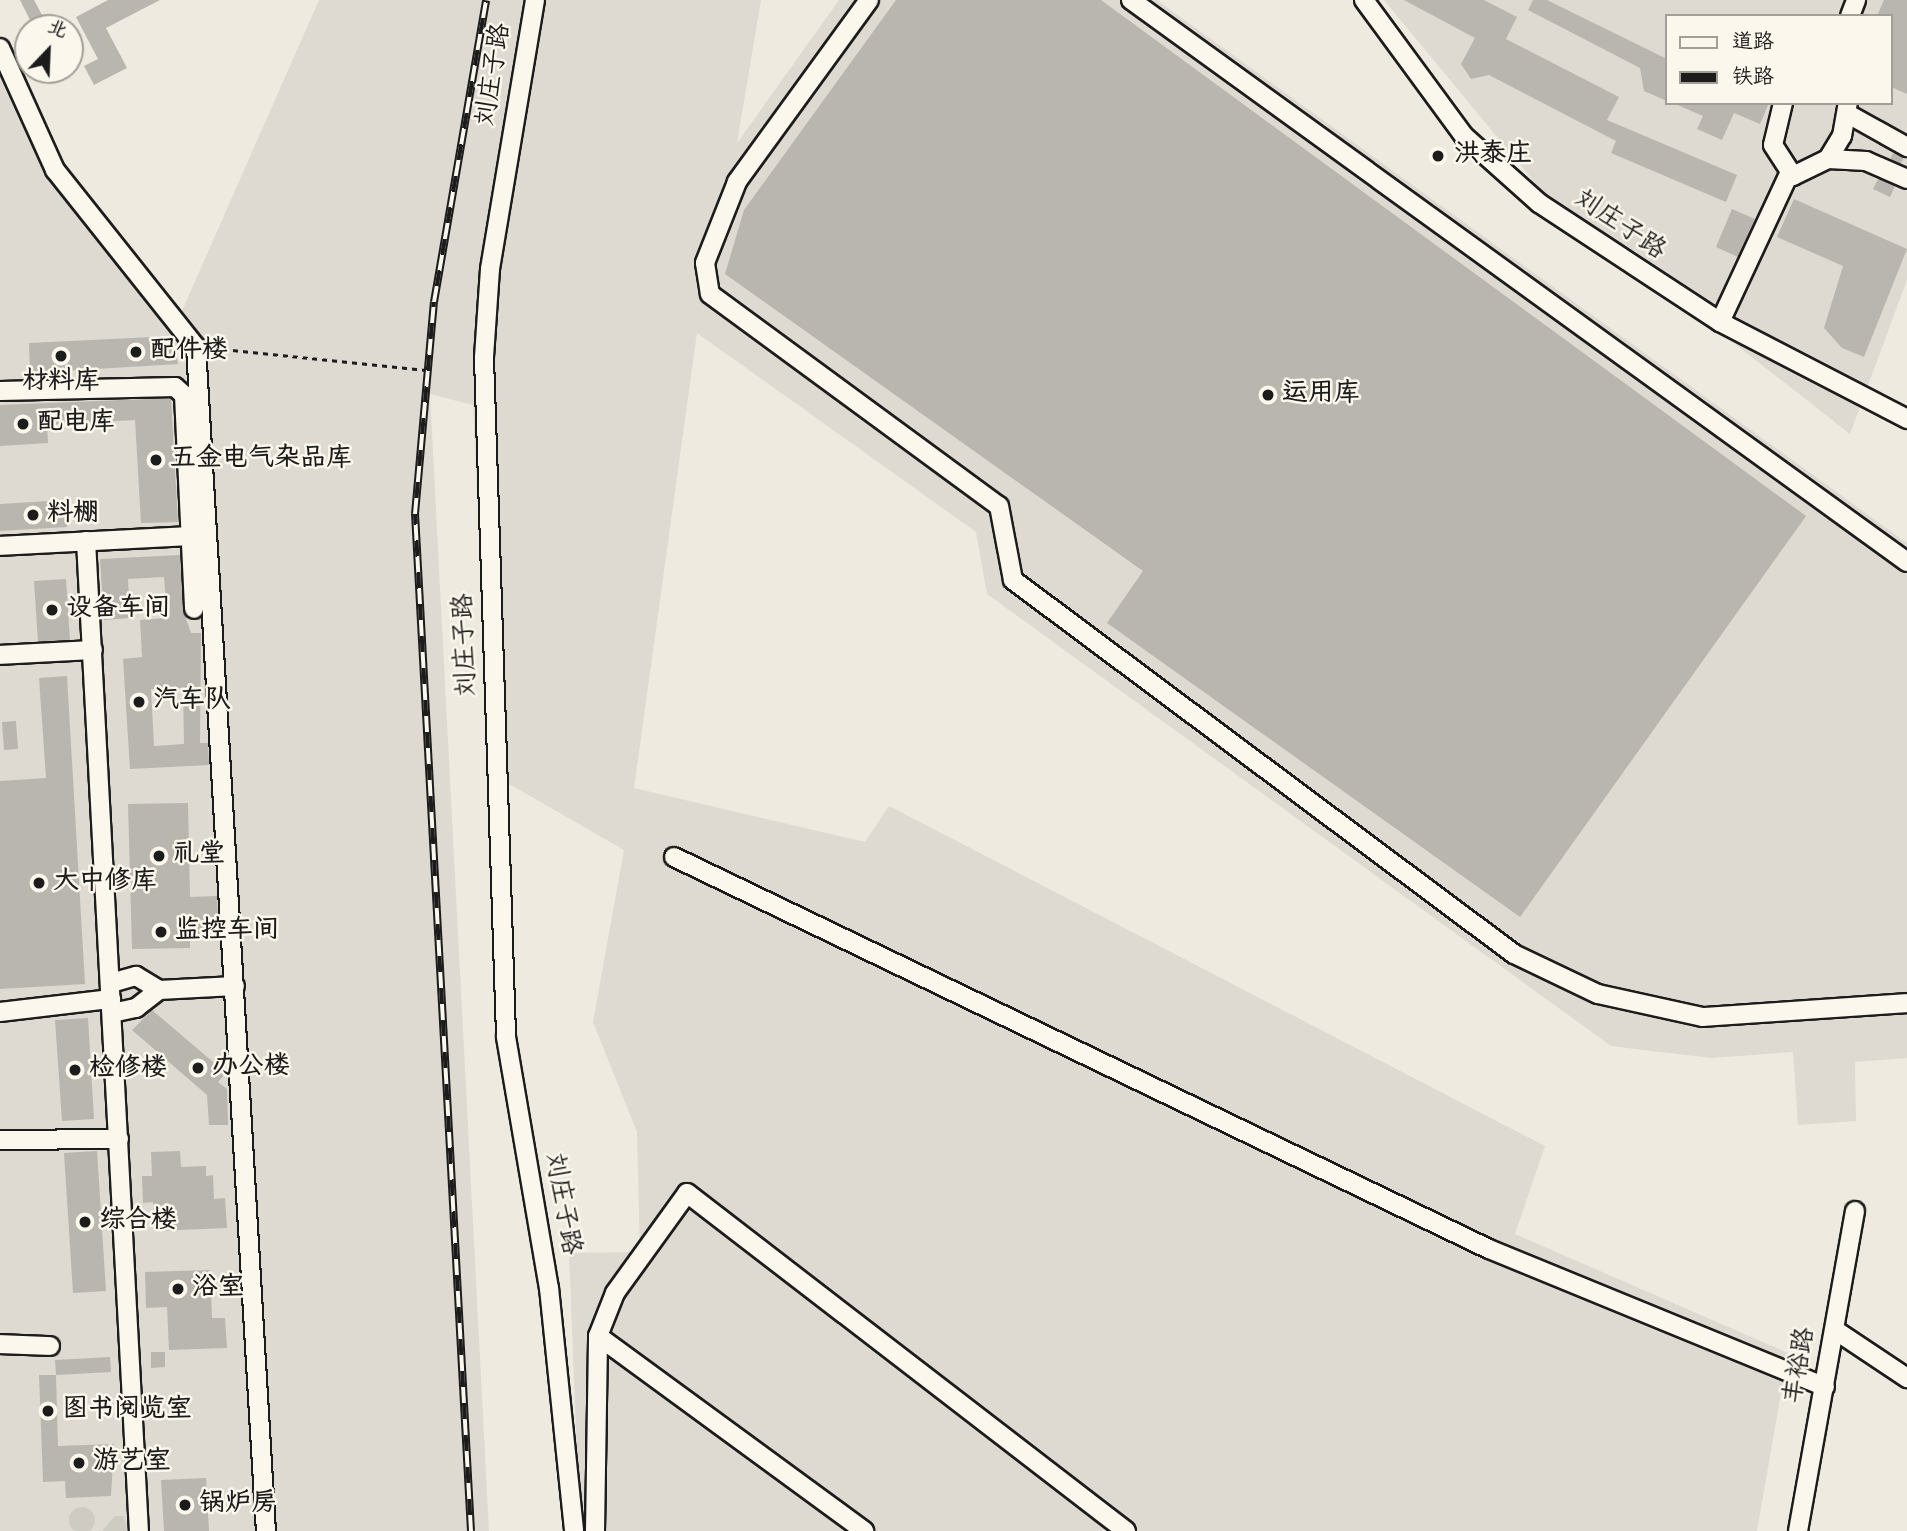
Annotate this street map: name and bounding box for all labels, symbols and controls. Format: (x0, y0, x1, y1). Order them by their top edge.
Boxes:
north arrow (14, 14, 84, 84)
legend (1666, 14, 1893, 105)
text: 北 (43, 15, 71, 47)
street label: 刘庄子路 (471, 21, 519, 129)
text: 道路 (1732, 29, 1774, 59)
text: 铁路 (1732, 64, 1774, 94)
place label: 洪泰庄 (1454, 140, 1532, 172)
marker: 洪泰庄 (1428, 146, 1448, 166)
street label: 刘庄子路 (1567, 184, 1671, 268)
place label: 配件楼 (150, 336, 228, 368)
marker: 配件楼 (128, 344, 144, 360)
marker: 材料库 (53, 348, 69, 364)
place label: 材料库 (22, 367, 100, 399)
place label: 运用库 (1282, 379, 1360, 411)
marker: 运用库 (1260, 387, 1276, 403)
place label: 配电库 (37, 408, 115, 440)
marker: 配电库 (15, 416, 31, 432)
place label: 五金电气杂品库 (170, 444, 352, 476)
marker: 五金电气杂品库 (148, 452, 164, 468)
place label: 料棚 (47, 499, 99, 531)
marker: 料棚 (25, 507, 41, 523)
street label: 刘庄子路 (450, 592, 484, 698)
place label: 设备车间 (66, 594, 170, 626)
marker: 设备车间 (44, 602, 60, 618)
place label: 汽车队 (153, 686, 231, 718)
marker: 汽车队 (131, 694, 147, 710)
place label: 礼堂 (173, 840, 225, 872)
marker: 礼堂 (151, 848, 167, 864)
place label: 大中修库 (53, 867, 157, 899)
marker: 大中修库 (31, 875, 47, 891)
place label: 监控车间 (175, 916, 279, 948)
marker: 监控车间 (153, 924, 169, 940)
place label: 办公楼 (212, 1052, 290, 1084)
place label: 检修楼 (89, 1054, 167, 1086)
marker: 办公楼 (190, 1060, 206, 1076)
marker: 检修楼 (67, 1062, 83, 1078)
street label: 刘庄子路 (537, 1150, 585, 1258)
place label: 综合楼 (99, 1206, 177, 1238)
marker: 综合楼 (77, 1214, 93, 1230)
place label: 浴室 (192, 1273, 244, 1305)
marker: 浴室 (170, 1281, 186, 1297)
street label: 丰裕路 (1779, 1325, 1823, 1407)
place label: 图书阅览室 (62, 1395, 192, 1427)
marker: 图书阅览室 (40, 1403, 56, 1419)
place label: 游艺室 (93, 1447, 171, 1479)
marker: 游艺室 (71, 1455, 87, 1471)
place label: 锅炉房 (199, 1489, 277, 1521)
marker: 锅炉房 (177, 1497, 193, 1513)

